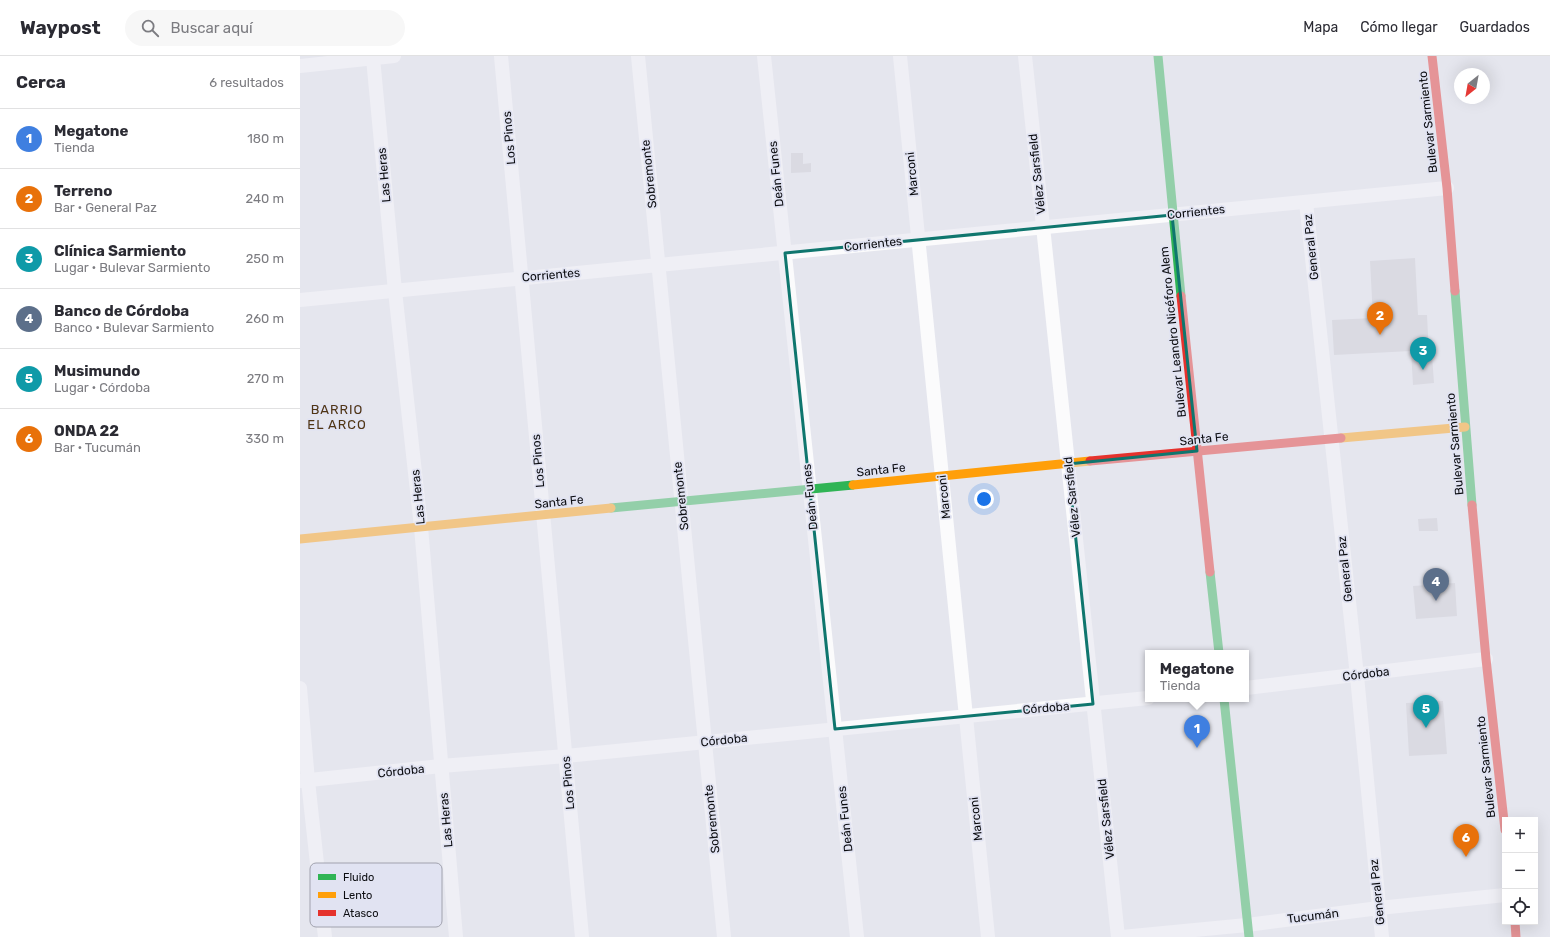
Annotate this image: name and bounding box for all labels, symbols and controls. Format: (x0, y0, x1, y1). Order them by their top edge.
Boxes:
search box (125, 10, 405, 46)
text: Waypost (20, 16, 101, 39)
icon: search (139, 17, 161, 39)
text: Buscar aquí (171, 19, 253, 37)
text: Mapa (1303, 19, 1338, 36)
text: Cómo llegar (1360, 19, 1438, 36)
text: Guardados (1460, 19, 1530, 36)
north arrow (1454, 68, 1490, 104)
street label: Bulevar Sarmiento (1416, 70, 1440, 174)
text: Cerca (16, 72, 66, 92)
text: 6 resultados (209, 75, 284, 90)
street label: Los Pinos (500, 111, 518, 165)
text: Megatone (54, 122, 128, 140)
text: 1 (26, 131, 32, 146)
text: 180 m (247, 131, 284, 146)
street label: Vélez Sarsfield (1026, 133, 1048, 215)
street label: Sobremonte (638, 139, 660, 209)
text: Tienda (54, 140, 95, 155)
street label: Deán Funes (766, 140, 786, 208)
street label: Las Heras (375, 147, 393, 203)
street label: Marconi (903, 151, 921, 197)
text: Terreno (54, 182, 112, 200)
text: 2 (25, 191, 33, 206)
text: 240 m (245, 191, 284, 206)
text: Bar · General Paz (54, 200, 157, 215)
street label: Corrientes (1166, 202, 1226, 222)
street label: General Paz (1301, 213, 1321, 281)
street label: Corrientes (843, 234, 903, 254)
text: Clínica Sarmiento (54, 242, 186, 260)
street label: Bulevar Leandro Nicéforo Alem (1157, 246, 1189, 418)
text: 3 (25, 251, 33, 266)
text: 250 m (246, 251, 284, 266)
text: Lugar · Bulevar Sarmiento (54, 260, 210, 275)
street label: Corrientes (521, 265, 581, 285)
text: Banco de Córdoba (54, 302, 189, 320)
pin: 2 (1367, 302, 1393, 335)
text: 4 (25, 311, 33, 326)
text: 260 m (246, 311, 284, 326)
text: Banco · Bulevar Sarmiento (54, 320, 214, 335)
pin: 3 (1410, 337, 1436, 370)
text: Musimundo (54, 362, 140, 380)
text: 5 (25, 371, 33, 386)
text: 270 m (247, 371, 284, 386)
text: Lugar · Córdoba (54, 380, 150, 395)
street label: Bulevar Sarmiento (1444, 392, 1466, 496)
district label: BARRIO EL ARCO (307, 402, 367, 432)
text: ONDA 22 (54, 422, 119, 440)
street label: Santa Fe (1179, 429, 1229, 449)
text: 6 (25, 431, 33, 446)
text: 330 m (245, 431, 284, 446)
street label: Los Pinos (529, 434, 547, 488)
text: Bar · Tucumán (54, 440, 141, 455)
street label: Vélez Sarsfield (1061, 456, 1083, 538)
street label: Santa Fe (856, 460, 906, 480)
street label: Sobremonte (670, 461, 692, 531)
street label: Deán Funes (800, 463, 820, 531)
street label: Las Heras (408, 469, 428, 525)
street label: Marconi (935, 474, 953, 520)
your location (974, 489, 994, 509)
street label: Santa Fe (534, 492, 584, 512)
street label: General Paz (1335, 535, 1355, 603)
pin: 4 (1423, 568, 1449, 601)
popup (1145, 650, 1249, 702)
text: Megatone (1160, 660, 1234, 678)
street label: Córdoba (1342, 664, 1390, 684)
text: Tienda (1160, 678, 1201, 693)
pin: 5 (1413, 695, 1439, 728)
street label: Córdoba (1022, 699, 1070, 717)
pin: 1 (1184, 715, 1210, 748)
street label: Bulevar Sarmiento (1474, 715, 1498, 819)
street label: Córdoba (700, 731, 748, 749)
street label: Los Pinos (559, 756, 577, 810)
street label: Córdoba (377, 762, 425, 780)
street label: Vélez Sarsfield (1095, 778, 1117, 860)
street label: Sobremonte (701, 784, 723, 854)
street label: Deán Funes (835, 785, 855, 853)
street label: Las Heras (437, 792, 455, 848)
street label: Marconi (967, 796, 985, 842)
map controls (1502, 817, 1538, 925)
button: + (1502, 817, 1538, 853)
pin: 6 (1453, 824, 1479, 857)
button: − (1502, 853, 1538, 889)
street label: General Paz (1367, 858, 1387, 926)
legend (310, 863, 442, 927)
text: Fluido (343, 871, 374, 884)
text: Lento (343, 889, 372, 902)
button: locate (1502, 889, 1538, 925)
street label: Tucumán (1287, 906, 1339, 926)
text: Atasco (343, 907, 378, 920)

